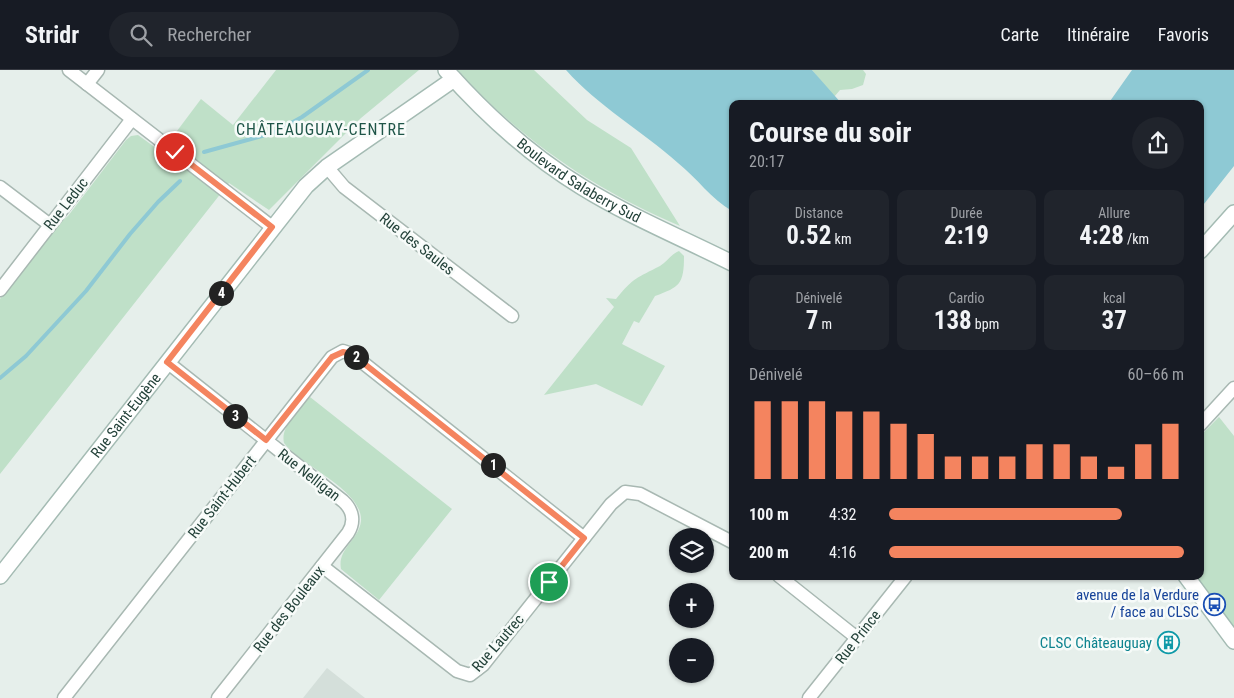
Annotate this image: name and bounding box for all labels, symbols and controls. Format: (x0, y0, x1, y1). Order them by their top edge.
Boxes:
search box (109, 12, 459, 57)
text: Stridr (25, 21, 79, 49)
icon: search (127, 21, 155, 49)
text: Rechercher (167, 23, 251, 46)
text: Carte (1000, 24, 1039, 45)
text: Itinéraire (1067, 24, 1130, 45)
text: Favoris (1158, 24, 1209, 45)
text: Course du soir (749, 116, 912, 149)
button: share (1132, 117, 1184, 169)
district label: CHÂTEAUGUAY-CENTRE (236, 120, 406, 139)
pin (154, 131, 196, 173)
street label: Boulevard Salaberry Sud (513, 135, 644, 227)
icon: check (161, 138, 189, 166)
text: 20:17 (749, 152, 784, 171)
street label: Rue Leduc (40, 174, 92, 234)
text: Distance (795, 205, 843, 221)
text: Durée (950, 205, 983, 221)
text: Allure (1098, 205, 1130, 221)
street label: Rue des Saules (376, 209, 458, 279)
text: 0.52 (786, 221, 831, 250)
text: 2:19 (944, 221, 989, 250)
text: 4:28 (1079, 221, 1124, 250)
text: km (831, 231, 851, 247)
text: /km (1124, 231, 1149, 247)
pin: 4 (208, 280, 234, 306)
text: 4 (218, 285, 225, 301)
text: Dénivelé (795, 290, 842, 306)
text: Cardio (949, 290, 984, 306)
text: kcal (1103, 290, 1125, 306)
text: 7 (806, 306, 818, 335)
text: 138 (934, 306, 972, 335)
text: 37 (1102, 306, 1127, 335)
text: m (818, 316, 832, 332)
text: bpm (972, 316, 999, 332)
pin: 2 (344, 344, 368, 370)
text: 2 (353, 349, 360, 365)
text: Dénivelé (749, 365, 802, 384)
text: 60–66 m (1128, 365, 1184, 384)
street label: Rue Saint-Eugène (87, 369, 165, 462)
pin: 3 (222, 404, 248, 428)
text: 3 (232, 408, 239, 424)
street label: Rue Nelligan (274, 445, 344, 505)
street label: Rue Saint-Hubert (184, 452, 260, 542)
pin: 1 (480, 452, 506, 478)
text: 1 (490, 457, 497, 473)
text: 100 m (749, 505, 789, 524)
text: 4:32 (829, 505, 856, 524)
map controls (669, 528, 714, 683)
button: layers (669, 528, 714, 573)
text: 200 m (749, 543, 789, 562)
text: 4:16 (829, 543, 856, 562)
pin (528, 561, 570, 603)
street label: Rue des Bouleaux (250, 562, 329, 656)
icon: arrive (535, 568, 563, 596)
button: + (669, 583, 714, 628)
place label: avenue de la Verdure / face au CLSC (1076, 586, 1199, 621)
bus stop icon: avenue de la Verdure / face au CLSC (1203, 592, 1227, 616)
street label: Rue Prince (831, 607, 885, 667)
street label: Rue Lautrec (468, 611, 528, 675)
building icon: CLSC Châteauguay (1156, 631, 1180, 655)
place label: CLSC Châteauguay (1040, 634, 1152, 652)
button: − (669, 638, 714, 683)

